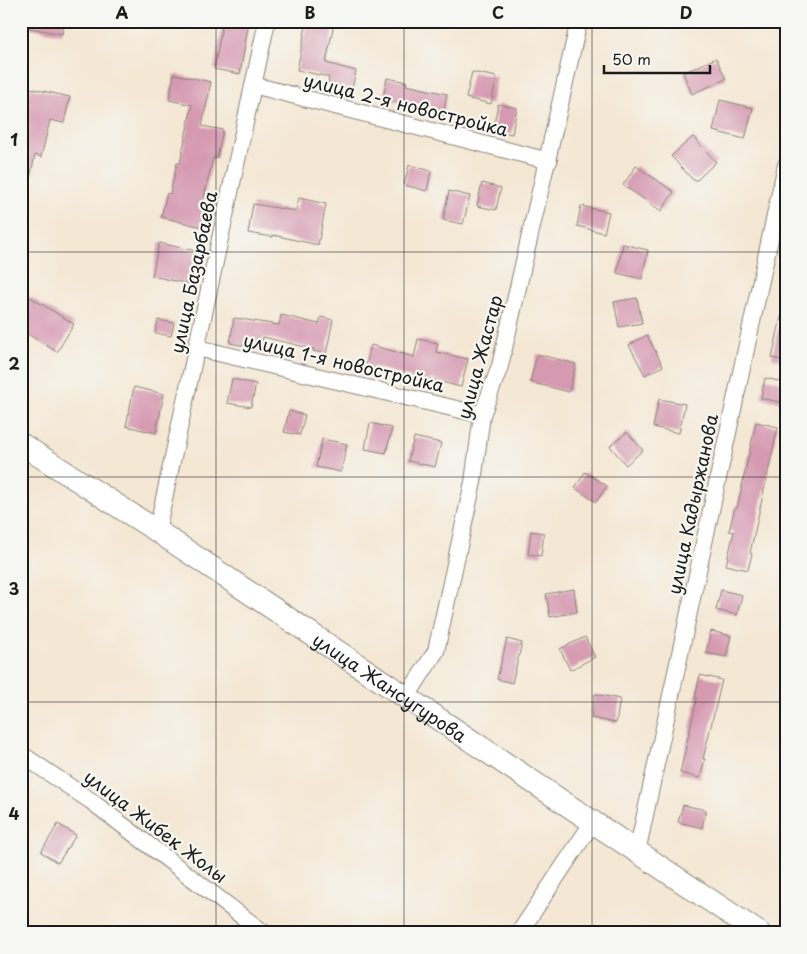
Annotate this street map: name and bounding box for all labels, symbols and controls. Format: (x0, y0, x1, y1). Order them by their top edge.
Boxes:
text: A (116, 0, 129, 24)
text: B (305, 0, 316, 24)
text: C (492, 0, 504, 24)
text: D (680, 0, 692, 24)
scale bar (604, 42, 711, 74)
text: 50 m (612, 47, 651, 70)
street label: улица 2-я новостройка (301, 66, 512, 143)
text: 1 (10, 127, 18, 151)
street label: улица Базарбаева (163, 187, 224, 356)
street label: улица Жастар (449, 292, 509, 422)
street label: улица 1-я новостройка (241, 326, 448, 398)
text: 2 (8, 351, 20, 375)
street label: улица Кадыржанова (660, 411, 724, 597)
text: 3 (9, 576, 19, 600)
street label: улица Жансугурова (308, 625, 473, 749)
street label: улица Жибек Жолы (79, 763, 233, 889)
text: 4 (9, 801, 20, 825)

